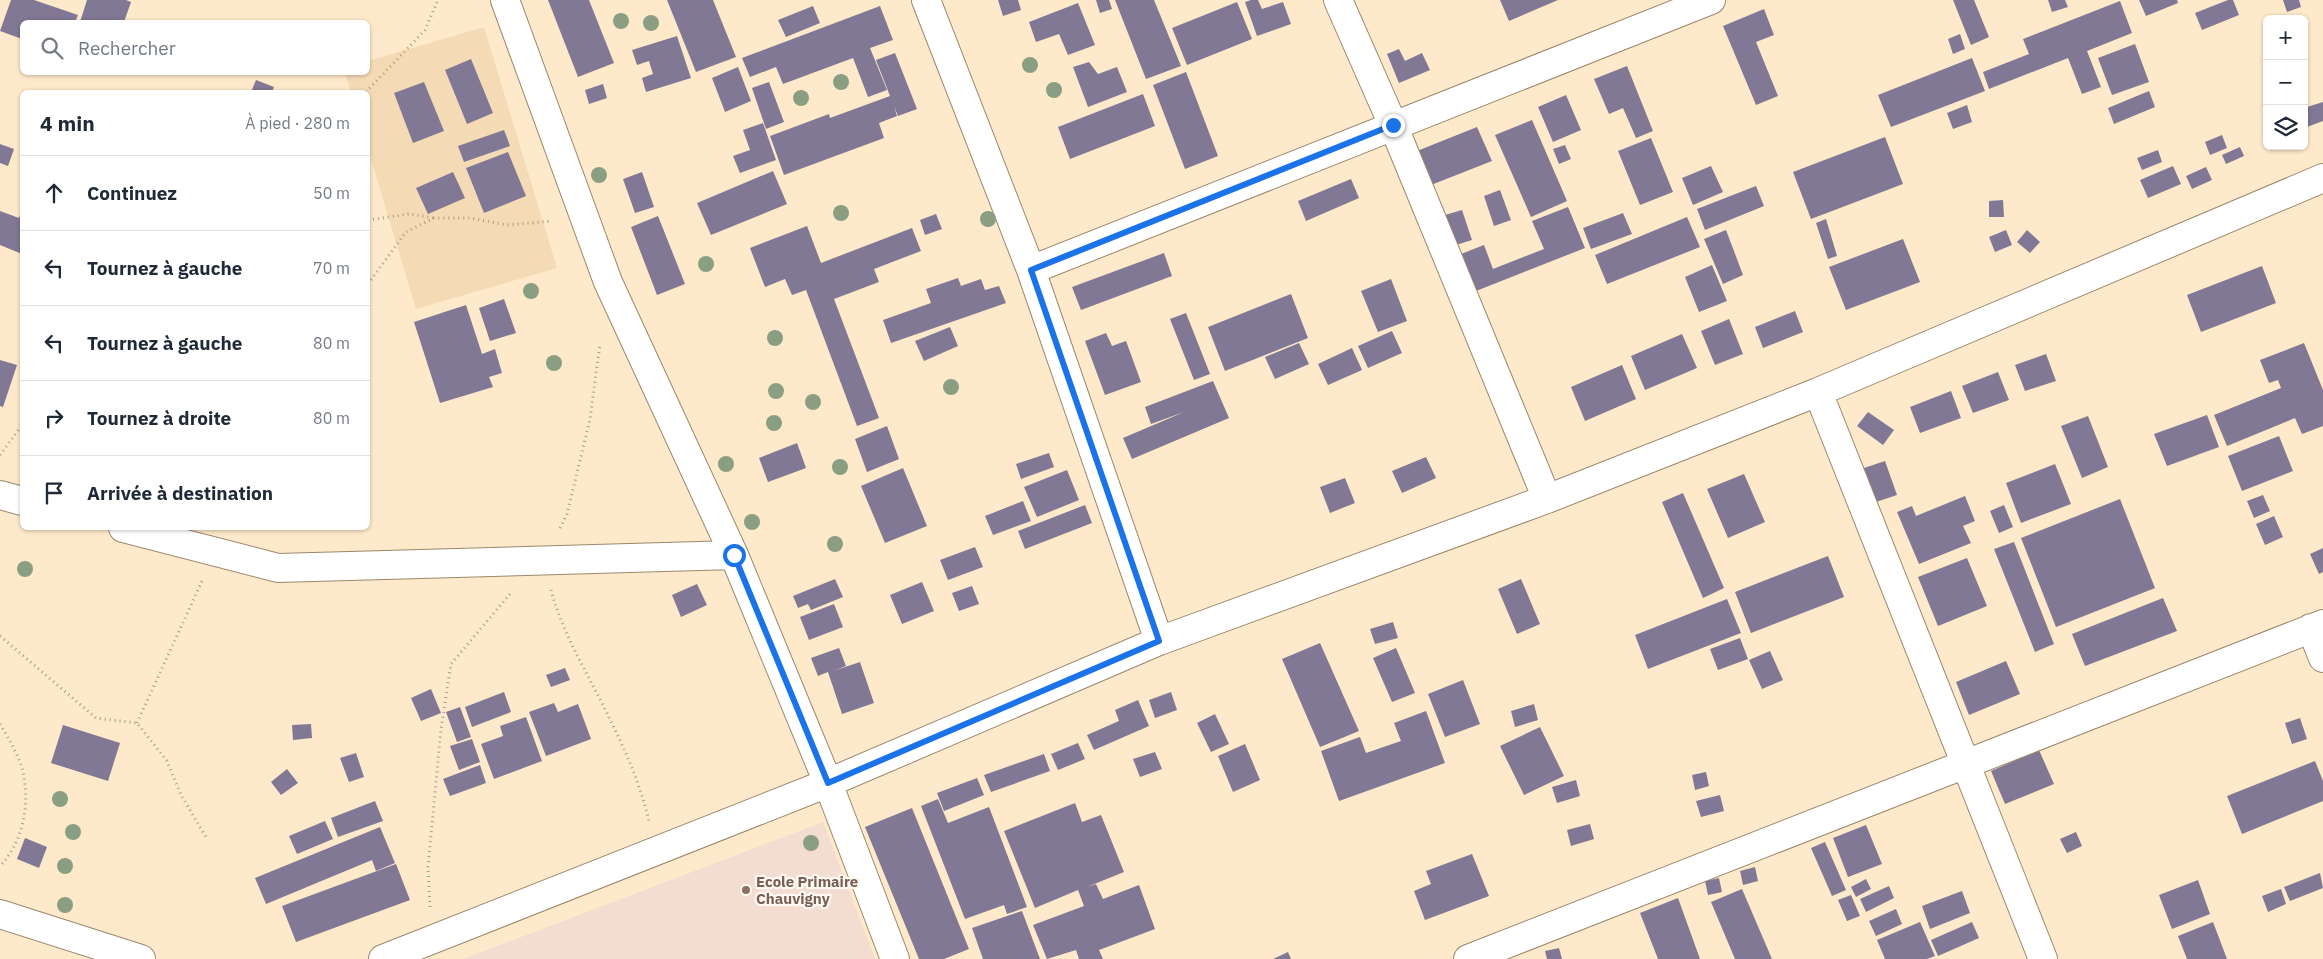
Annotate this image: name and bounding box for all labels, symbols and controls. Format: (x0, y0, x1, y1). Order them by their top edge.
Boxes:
map controls (2263, 15, 2308, 150)
button: + (2263, 15, 2308, 60)
search box (20, 20, 370, 75)
icon: search (38, 34, 66, 62)
text: Rechercher (78, 36, 176, 60)
button: − (2263, 60, 2308, 105)
button: layers (2263, 105, 2308, 150)
text: 4 min (40, 109, 95, 137)
text: À pied · 280 m (245, 113, 350, 133)
route end (1382, 114, 1405, 137)
icon: ahead (40, 179, 68, 207)
text: Continuez (87, 181, 177, 205)
text: 50 m (313, 183, 350, 203)
icon: left (40, 254, 68, 282)
text: Tournez à gauche (87, 256, 243, 280)
text: 70 m (313, 258, 350, 278)
icon: left (40, 329, 68, 357)
text: Tournez à gauche (87, 331, 243, 355)
text: 80 m (313, 333, 350, 353)
icon: right (40, 404, 68, 432)
text: Tournez à droite (87, 406, 231, 430)
text: 80 m (313, 408, 350, 428)
icon: arrive (40, 479, 68, 507)
text: Arrivée à destination (87, 481, 273, 505)
route start (723, 544, 746, 567)
place label: Ecole Primaire Chauvigny (756, 872, 858, 908)
marker: Ecole Primaire Chauvigny (740, 884, 752, 896)

